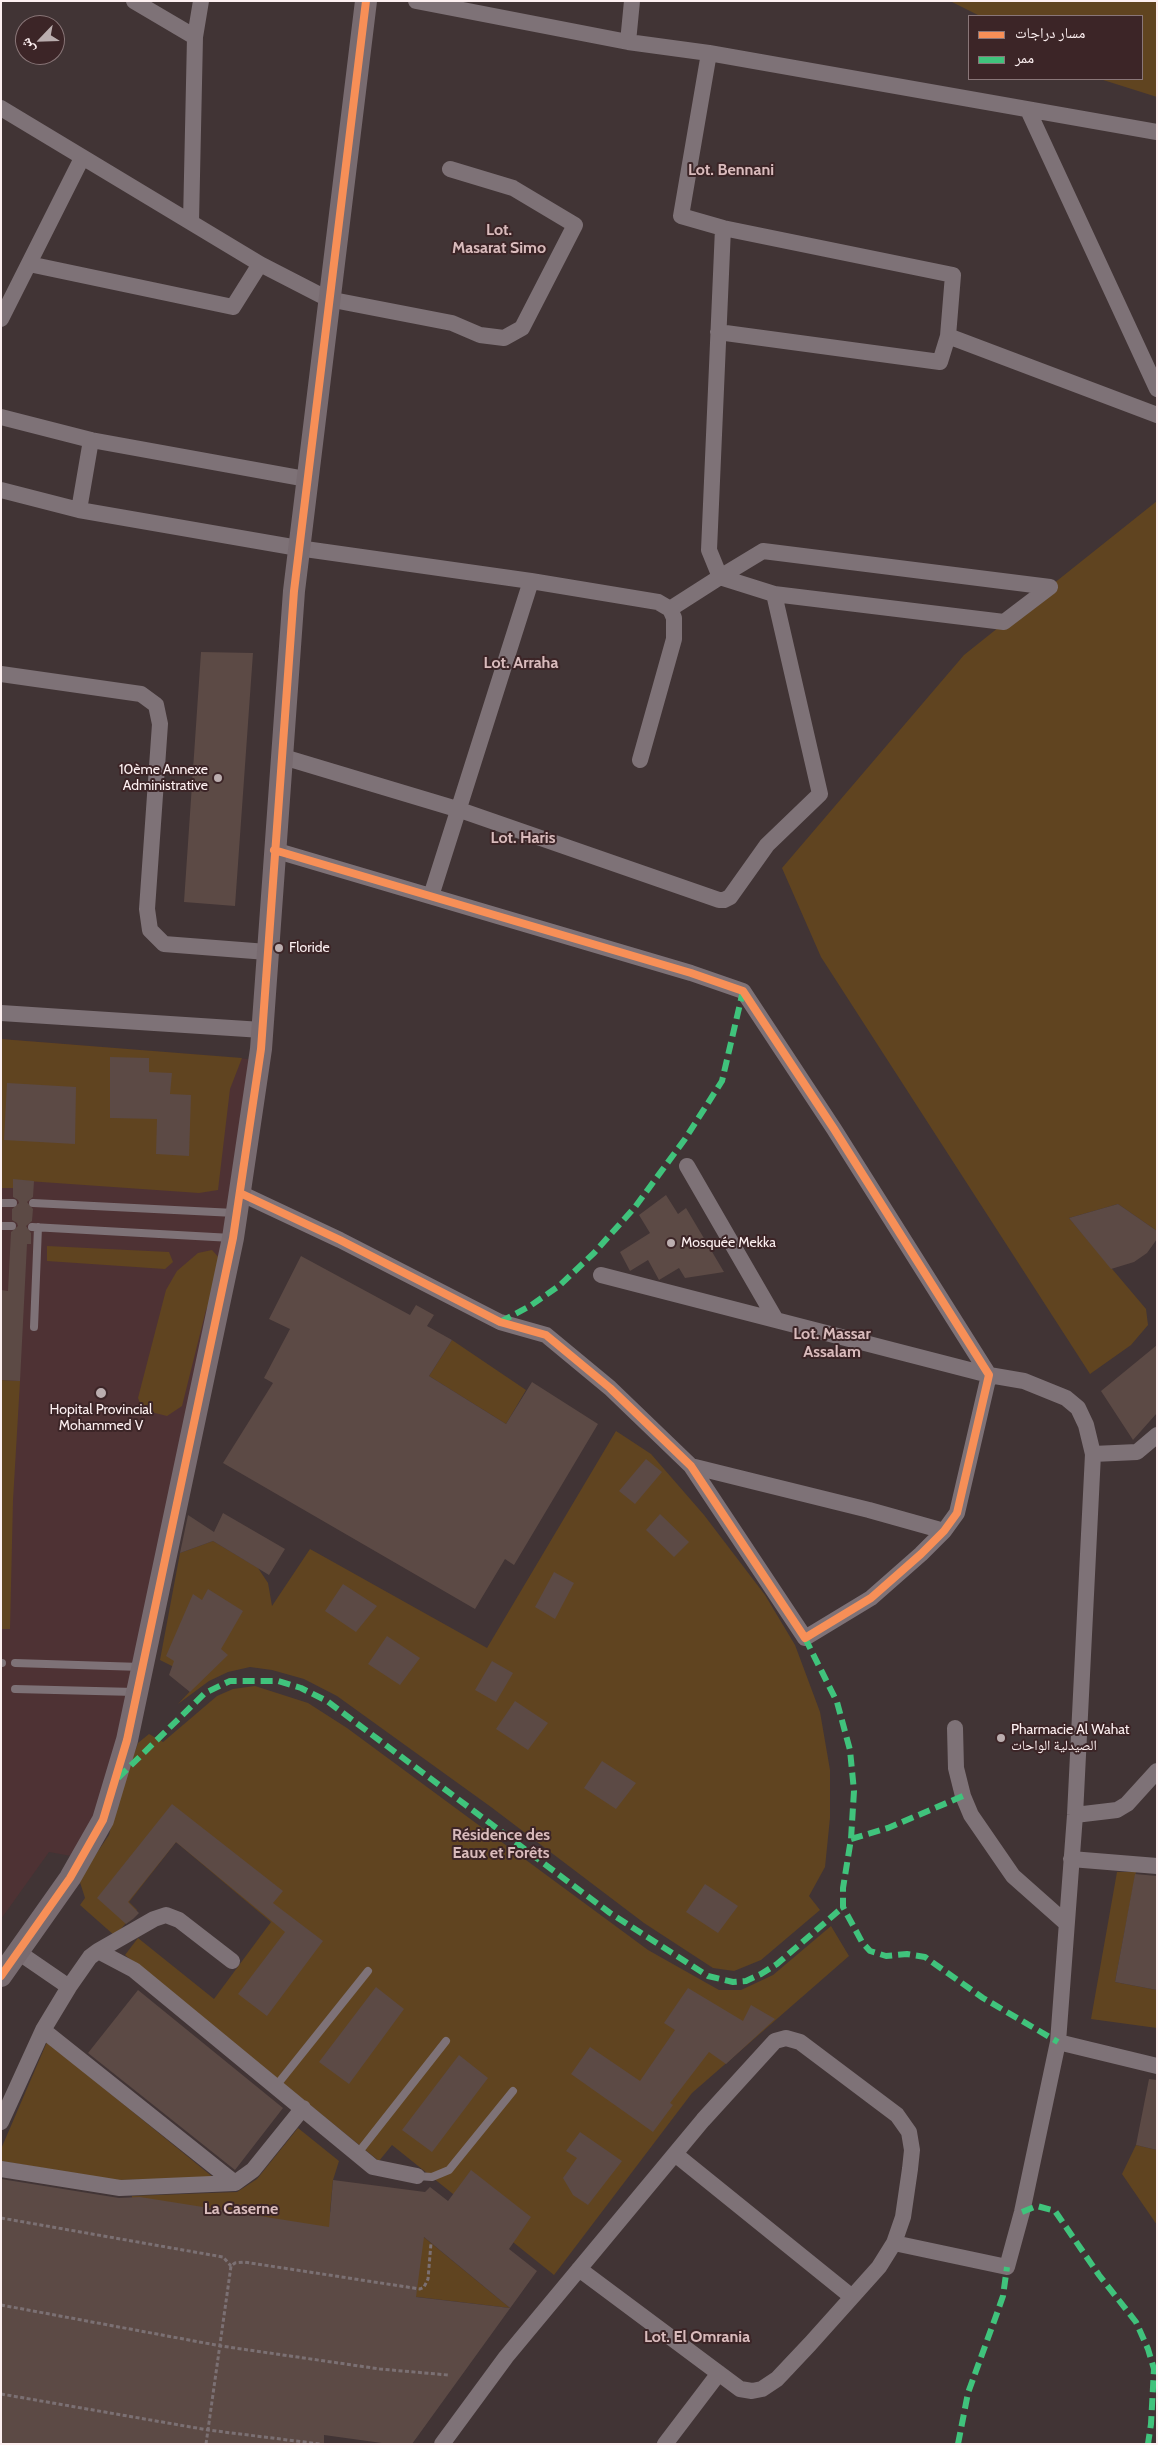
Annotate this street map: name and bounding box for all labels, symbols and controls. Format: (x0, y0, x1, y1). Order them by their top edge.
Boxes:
north arrow (15, 15, 65, 65)
legend (968, 15, 1143, 80)
text: مسار دراجات (1015, 24, 1085, 42)
text: ش (16, 35, 38, 56)
text: ممر (1015, 49, 1034, 67)
district label: Lot. Bennani (688, 160, 774, 180)
district label: Lot. Masarat Simo (452, 220, 546, 258)
district label: Lot. Arraha (484, 653, 558, 673)
place label: 10ème Annexe Administrative (119, 762, 208, 794)
marker: 10ème Annexe Administrative (212, 772, 224, 784)
district label: Lot. Haris (491, 828, 555, 848)
place label: Floride (289, 940, 330, 956)
marker: Floride (273, 942, 285, 954)
place label: Mosquée Mekka (681, 1235, 776, 1251)
marker: Mosquée Mekka (665, 1237, 677, 1249)
district label: Lot. Massar Assalam (793, 1324, 871, 1362)
marker: Hopital Provincial Mohammed V (94, 1386, 108, 1400)
place label: Hopital Provincial Mohammed V (50, 1402, 152, 1434)
place label: Pharmacie Al Wahat الصيدلية الواحات (1011, 1722, 1130, 1754)
marker: Pharmacie Al Wahat الصيدلية الواحات (995, 1732, 1007, 1744)
district label: Résidence des Eaux et Forêts (452, 1825, 550, 1863)
district label: La Caserne (204, 2199, 278, 2219)
district label: Lot. El Omrania (644, 2327, 750, 2347)

